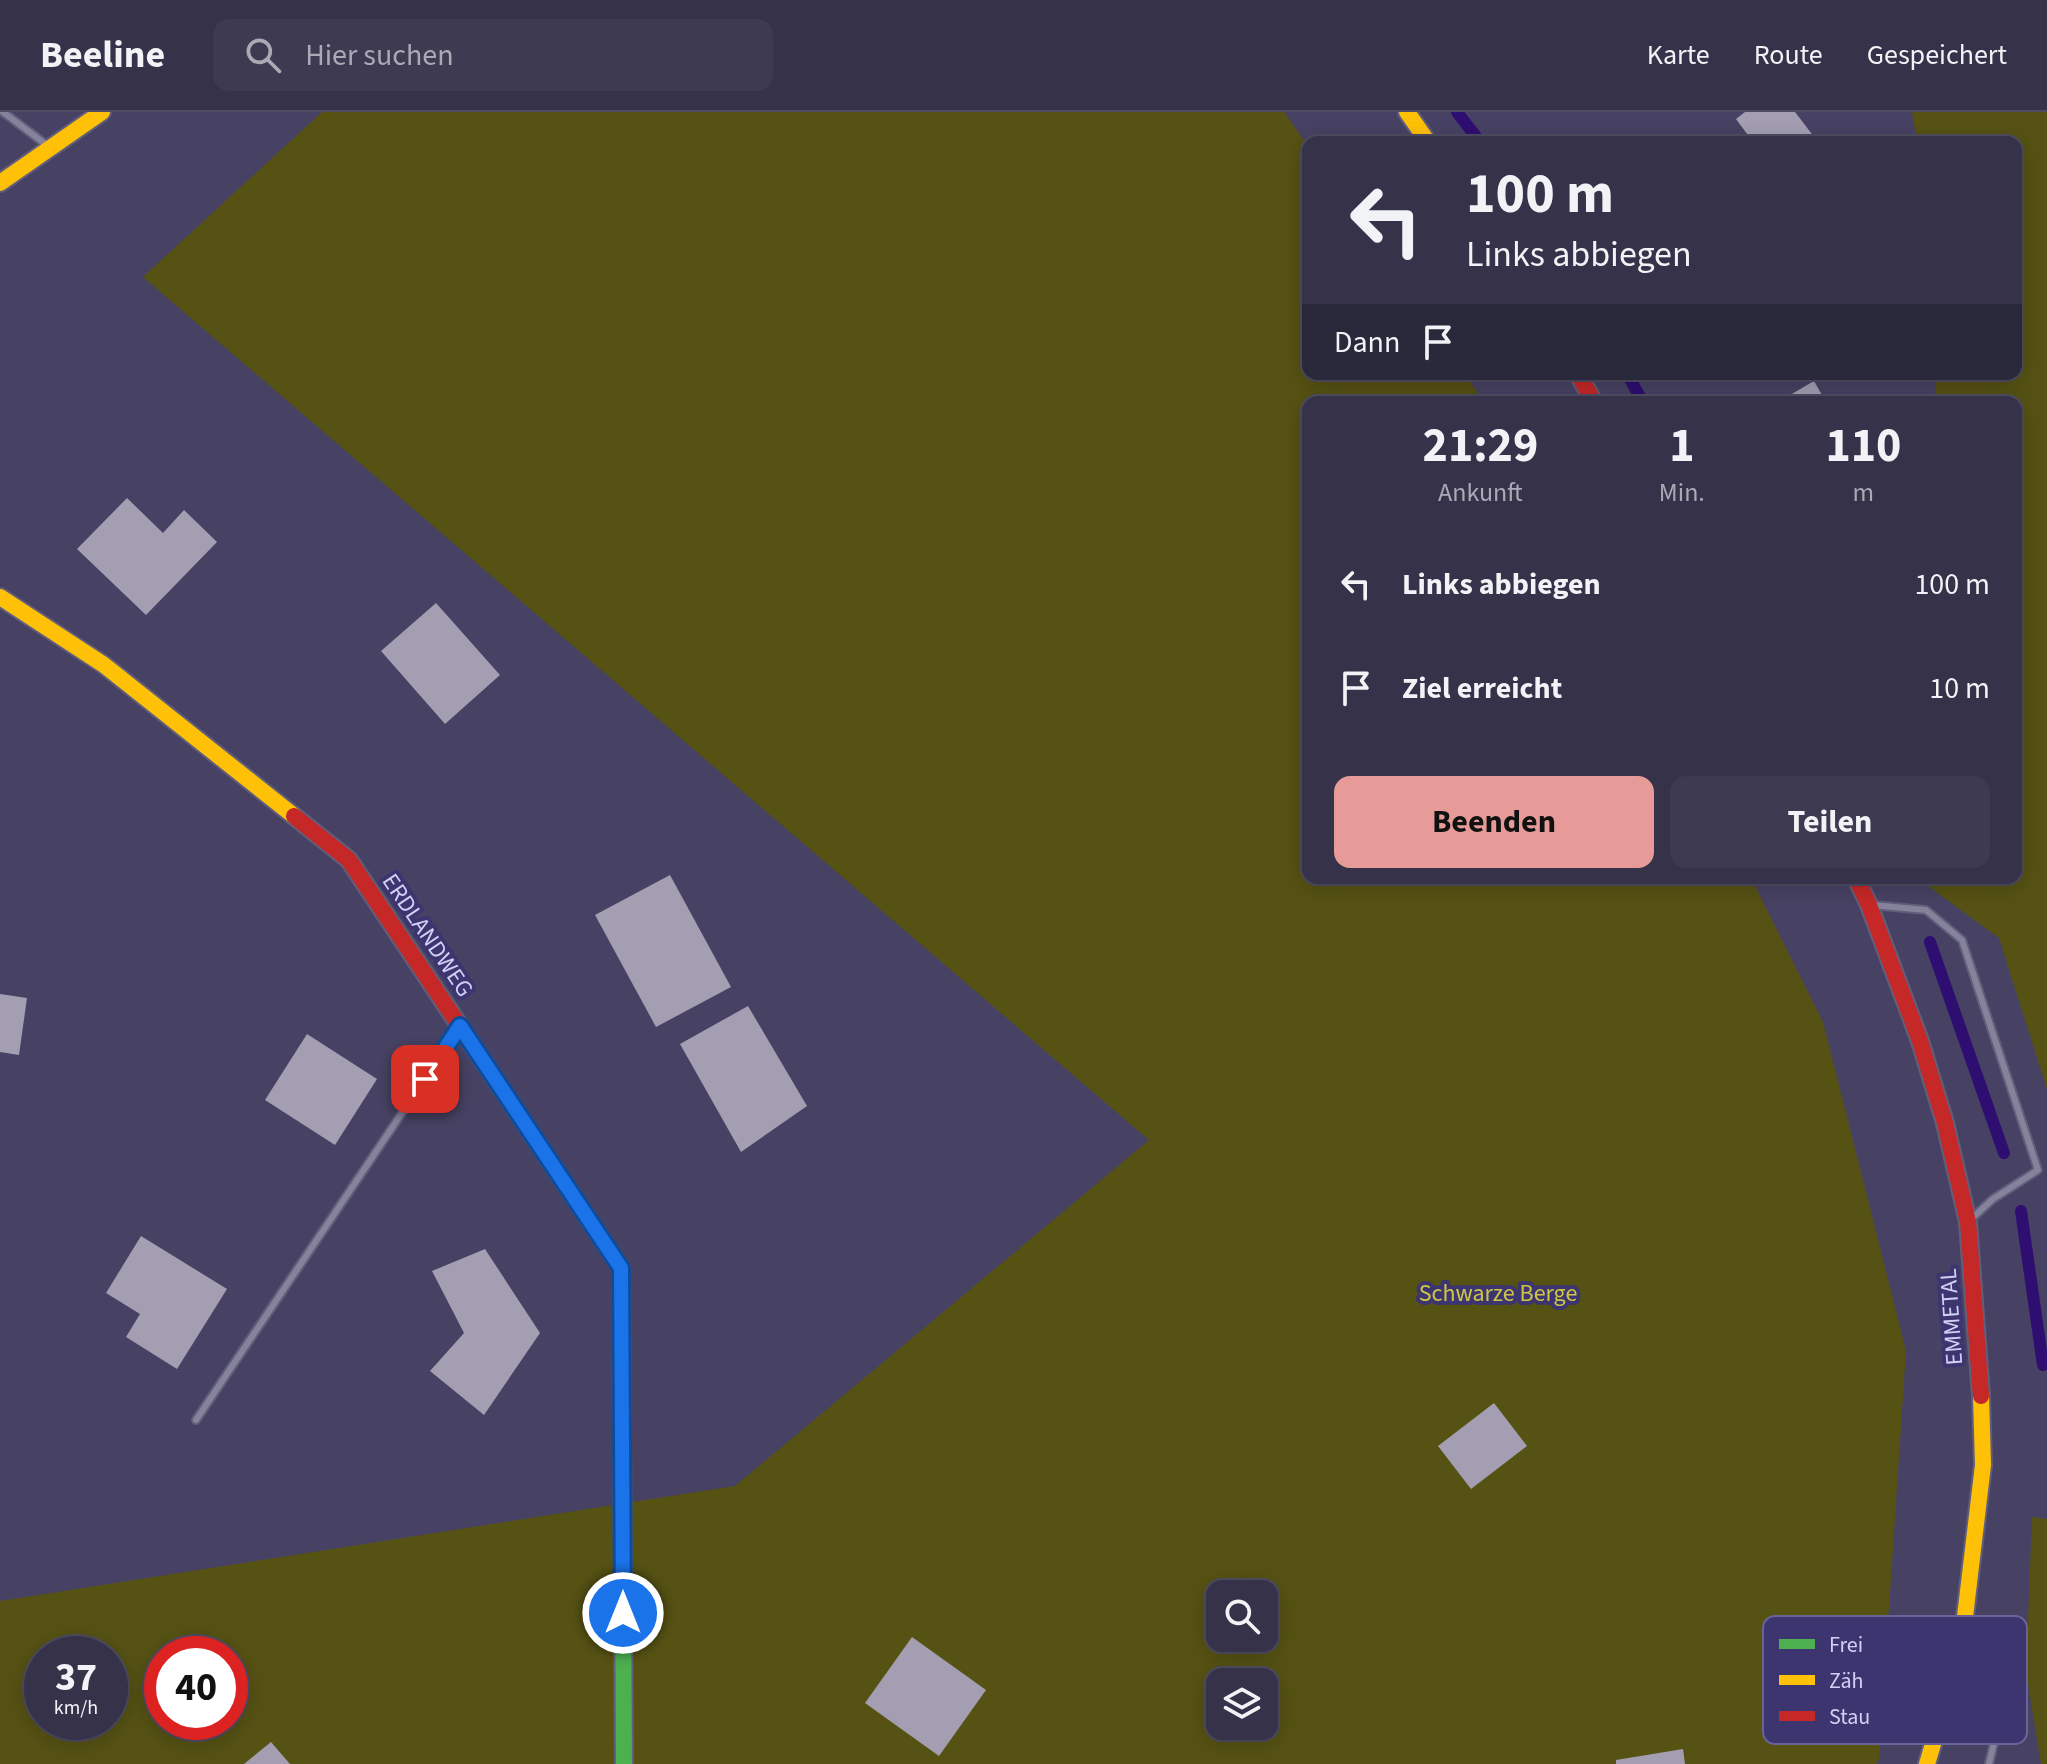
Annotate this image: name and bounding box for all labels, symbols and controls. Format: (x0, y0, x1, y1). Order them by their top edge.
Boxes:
search box (213, 19, 773, 91)
text: Beeline (40, 28, 165, 82)
icon: search (241, 33, 285, 77)
text: Hier suchen (305, 34, 454, 77)
text: Karte (1647, 35, 1710, 75)
text: Route (1754, 35, 1823, 75)
text: Gespeichert (1867, 35, 2007, 75)
text: 100 m (1466, 155, 1614, 234)
icon: left (1334, 168, 1438, 272)
text: Links abbiegen (1466, 229, 1692, 280)
icon: arrive (1416, 320, 1460, 364)
text: Dann (1334, 321, 1400, 364)
text: 21:29 (1423, 412, 1538, 480)
text: 1 (1669, 412, 1695, 480)
text: 110 (1825, 412, 1901, 480)
text: Ankunft (1438, 474, 1523, 511)
text: Min. (1659, 474, 1705, 511)
text: m (1853, 474, 1874, 511)
icon: left (1334, 562, 1378, 606)
text: Links abbiegen (1402, 563, 1601, 606)
text: 100 m (1914, 563, 1990, 606)
icon: arrive (1334, 666, 1378, 710)
text: Ziel erreicht (1402, 667, 1562, 710)
text: 10 m (1929, 667, 1990, 710)
button: Beenden (1334, 776, 1654, 868)
button: Teilen (1670, 776, 1990, 868)
street label: ERDLANDWEG (373, 867, 482, 1004)
pin (391, 1045, 459, 1113)
icon: arrive (403, 1057, 447, 1101)
street label: EMMETAL (1931, 1267, 1972, 1366)
park label: Schwarze Berge (1419, 1276, 1577, 1311)
position arrow (581, 1571, 665, 1655)
map controls (1206, 1580, 1278, 1740)
button: search (1206, 1580, 1278, 1652)
legend (1763, 1616, 2027, 1744)
text: Frei (1829, 1629, 1863, 1661)
speed limit sign: 40 (144, 1636, 248, 1740)
text: 37 (55, 1649, 97, 1706)
text: Zäh (1829, 1665, 1864, 1697)
button: layers (1206, 1668, 1278, 1740)
text: km/h (54, 1694, 98, 1722)
text: Stau (1829, 1701, 1870, 1733)

